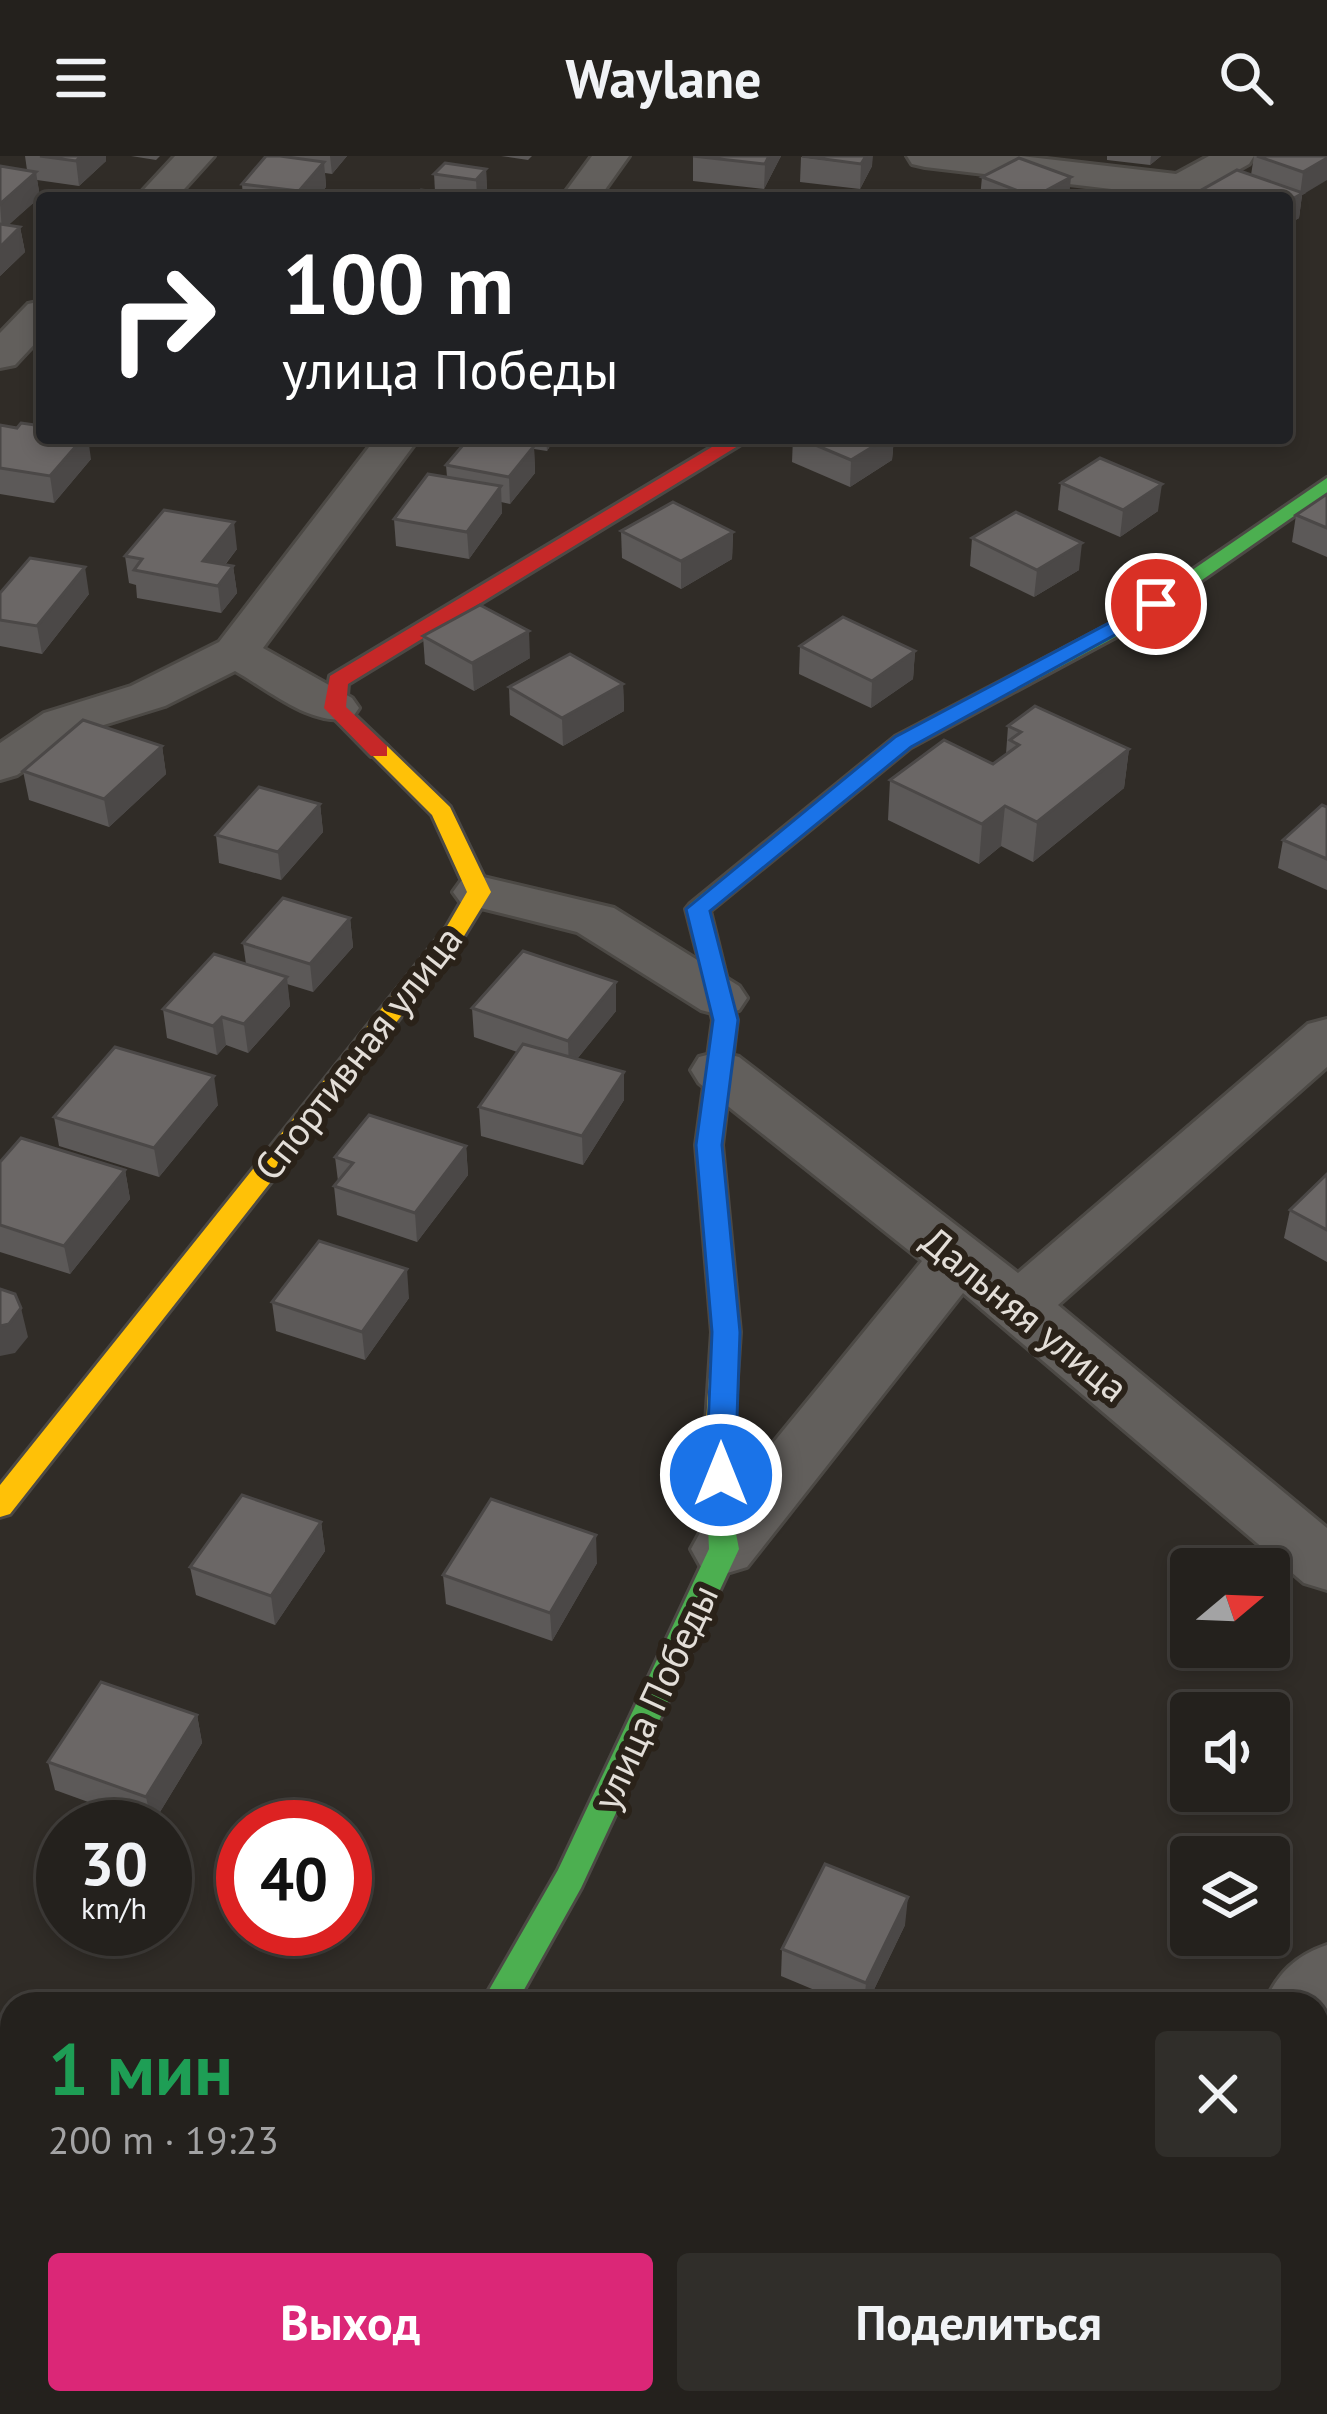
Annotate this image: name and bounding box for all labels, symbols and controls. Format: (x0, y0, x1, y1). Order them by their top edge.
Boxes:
text: Waylane (565, 43, 762, 113)
icon: menu (48, 45, 114, 111)
icon: search (1213, 45, 1279, 111)
text: 100 m (282, 228, 514, 337)
icon: right (84, 240, 240, 396)
text: улица Победы (282, 334, 618, 404)
pin (1105, 553, 1207, 655)
icon: arrive (1123, 571, 1189, 637)
street label: Спортивная улица (242, 915, 473, 1190)
street label: Дальняя улица (912, 1215, 1139, 1412)
position arrow (658, 1412, 784, 1538)
north arrow (1170, 1548, 1290, 1668)
map controls (1170, 1548, 1290, 1956)
street label: улица Победы (580, 1576, 729, 1818)
button: sound (1170, 1692, 1290, 1812)
speed limit sign: 40 (216, 1800, 372, 1956)
text: 30 (80, 1824, 148, 1902)
button: layers (1170, 1836, 1290, 1956)
text: km/h (81, 1888, 147, 1927)
text: 1 мин (48, 2022, 233, 2115)
button: close (1155, 2031, 1281, 2157)
text: 200 m · 19:23 (48, 2114, 279, 2165)
button: Выход (48, 2253, 653, 2391)
button: Поделиться (677, 2253, 1281, 2391)

